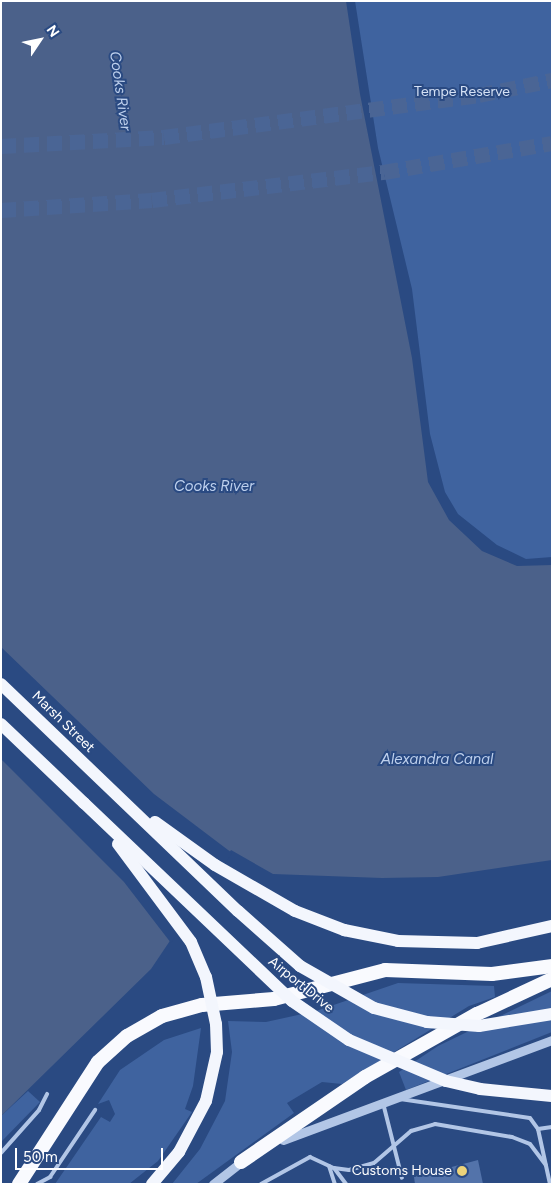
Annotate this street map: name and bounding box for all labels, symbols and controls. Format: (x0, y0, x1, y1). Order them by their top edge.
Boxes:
north arrow (15, 15, 65, 65)
text: N (43, 22, 63, 41)
water label: Cooks River (106, 50, 134, 132)
park label: Tempe Reserve (414, 84, 510, 100)
water label: Cooks River (174, 478, 254, 496)
street label: Marsh Street (28, 688, 98, 756)
water label: Alexandra Canal (381, 751, 493, 769)
street label: Airport Drive (265, 953, 337, 1017)
scale bar (18, 1138, 165, 1170)
text: 50 m (23, 1148, 58, 1166)
place label: Customs House (352, 1163, 452, 1179)
marker: Customs House (456, 1165, 468, 1177)

